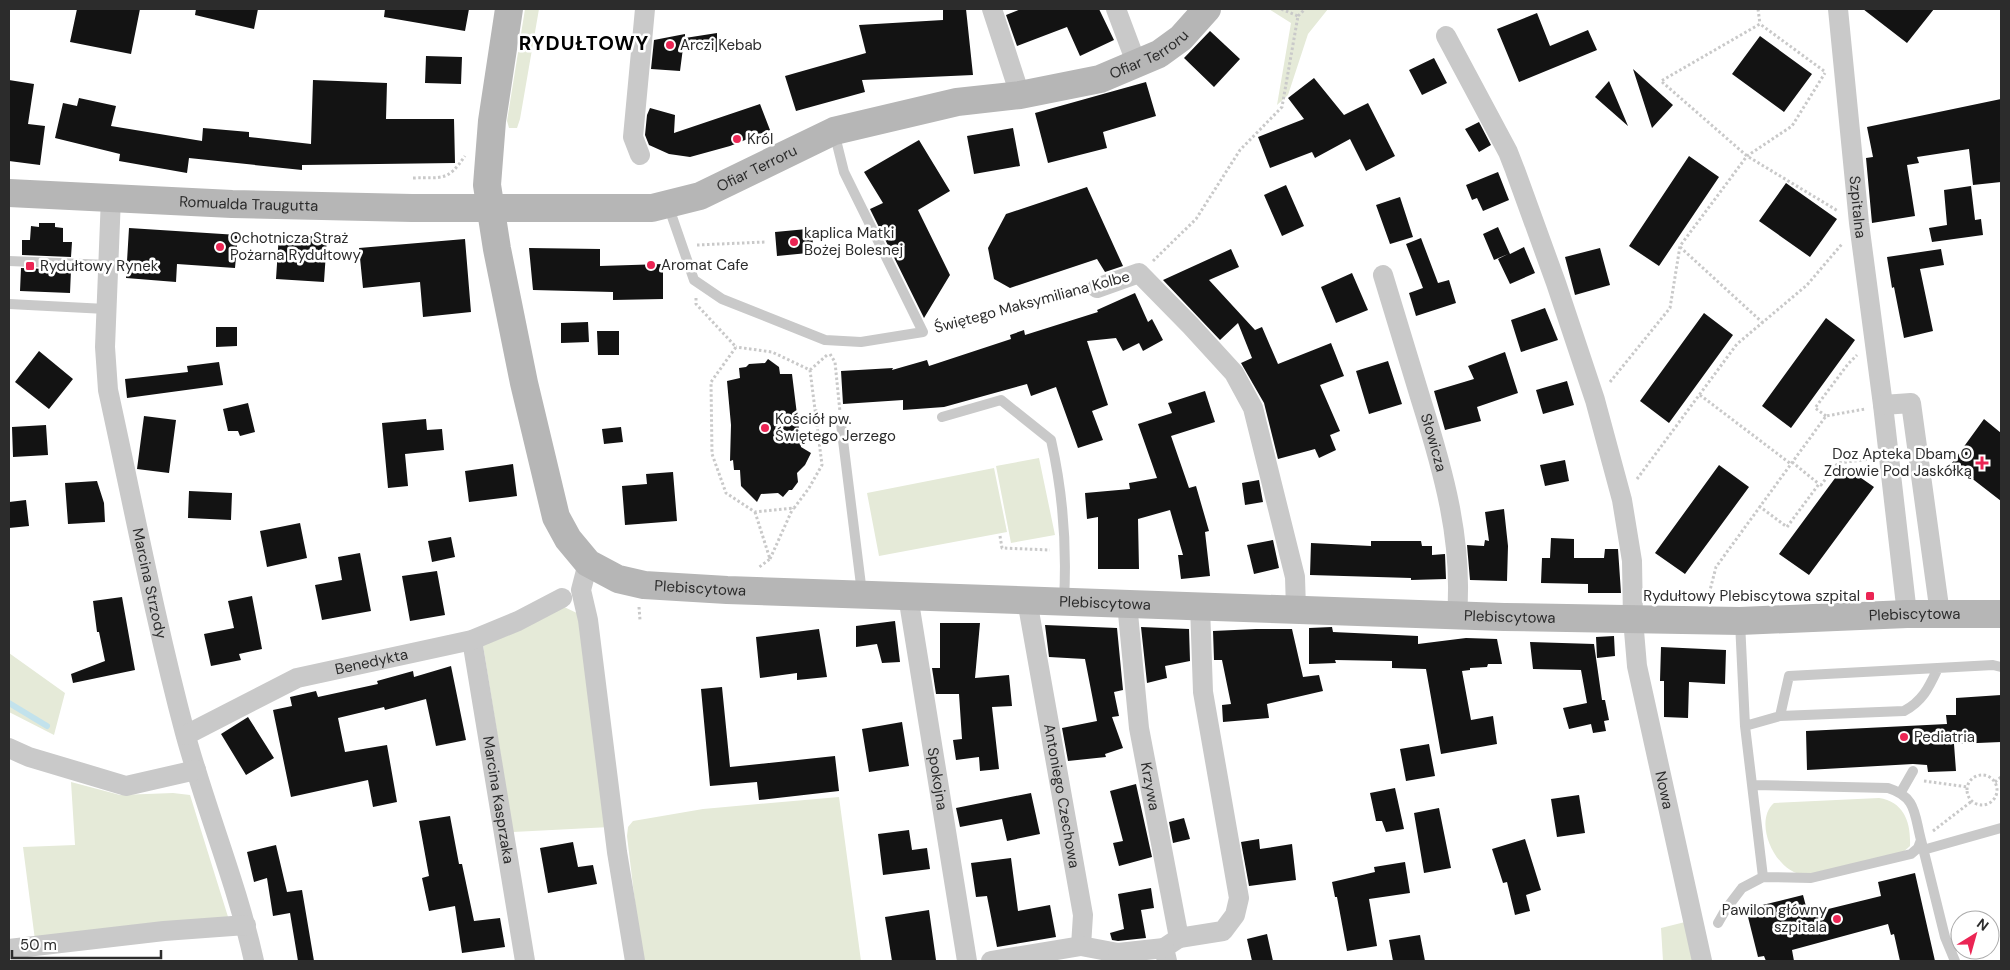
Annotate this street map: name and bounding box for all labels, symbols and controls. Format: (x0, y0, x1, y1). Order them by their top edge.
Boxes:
street label: Ofiar Terroru (1106, 26, 1193, 84)
district label: RYDUŁTOWY (519, 30, 649, 56)
place label: Arczi Kebab (680, 35, 762, 55)
marker: Arczi Kebab (664, 39, 676, 51)
place label: Król (747, 129, 773, 149)
marker: Król (731, 133, 743, 145)
street label: Ofiar Terroru (713, 140, 801, 196)
street label: Szpitalna (1844, 175, 1871, 240)
street label: Romualda Traugutta (179, 191, 319, 216)
place label: kaplica Matki Bożej Bolesnej (804, 223, 903, 260)
place label: Ochotnicza Straż Pożarna Rydułtowy (230, 228, 362, 265)
marker: kaplica Matki Bożej Bolesnej (788, 236, 800, 248)
marker: Ochotnicza Straż Pożarna Rydułtowy (214, 241, 226, 253)
place label: Aromat Cafe (661, 255, 749, 275)
place label: Rydułtowy Rynek (40, 256, 159, 276)
marker: Aromat Cafe (645, 259, 657, 271)
marker: Rydułtowy Rynek (24, 260, 36, 272)
street label: Świętego Maksymiliana Kolbe (932, 266, 1132, 338)
place label: Kościół pw. Świętego Jerzego (775, 409, 896, 446)
street label: Słowicza (1416, 411, 1451, 474)
marker: Kościół pw. Świętego Jerzego (759, 422, 771, 434)
place label: Doz Apteka Dbam O Zdrowie Pod Jaskółką (1824, 444, 1972, 481)
marker: Doz Apteka Dbam O Zdrowie Pod Jaskółką (1976, 457, 1988, 469)
street label: Marcina Strzody (128, 526, 172, 641)
street label: Plebiscytowa (654, 576, 746, 601)
place label: Rydułtowy Plebiscytowa szpital (1643, 586, 1860, 606)
marker: Rydułtowy Plebiscytowa szpital (1864, 590, 1876, 602)
street label: Plebiscytowa (1059, 592, 1151, 615)
street label: Plebiscytowa (1868, 604, 1960, 626)
street label: Plebiscytowa (1463, 606, 1556, 628)
street label: Benedykta (333, 644, 410, 679)
street label: Antoniego Czechowa (1039, 722, 1084, 870)
place label: Pediatria (1914, 727, 1975, 747)
marker: Pediatria (1898, 731, 1910, 743)
street label: Marcina Kasprzaka (478, 735, 519, 865)
street label: Spokojna (923, 746, 952, 812)
street label: Krzywa (1136, 760, 1165, 812)
street label: Nowa (1650, 769, 1678, 811)
place label: Pawilon główny szpitala (1722, 900, 1828, 937)
north arrow (1950, 910, 2000, 960)
marker: Pawilon główny szpitala (1831, 913, 1843, 925)
text: N (1973, 914, 1992, 935)
scale bar (12, 928, 161, 960)
text: 50 m (20, 935, 57, 955)

